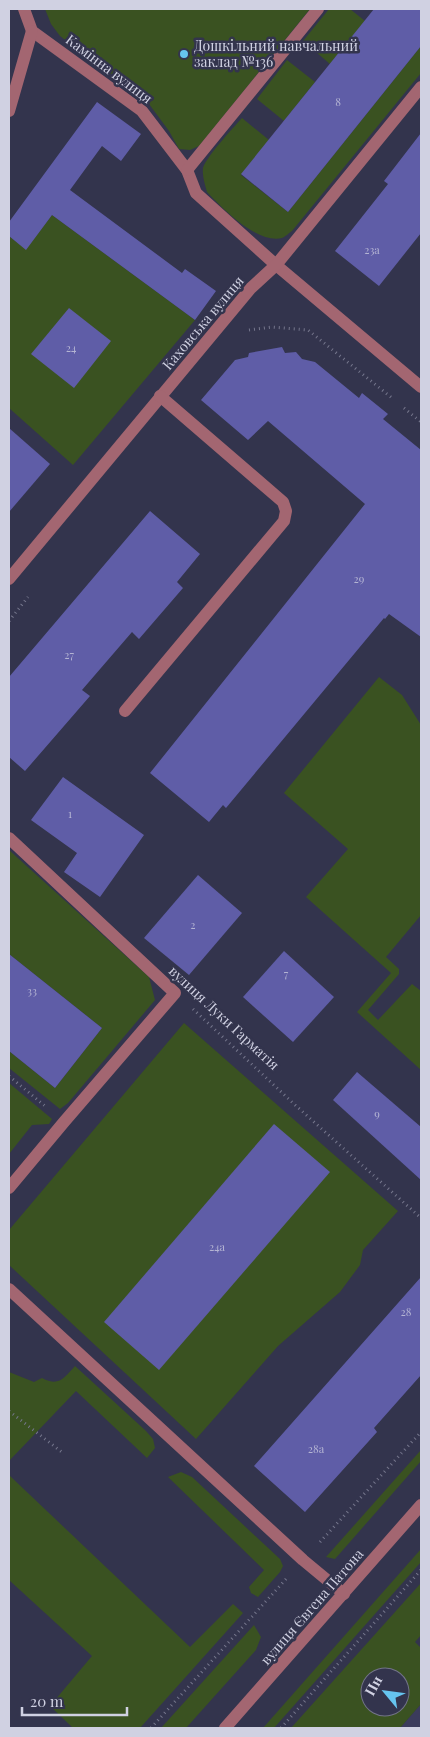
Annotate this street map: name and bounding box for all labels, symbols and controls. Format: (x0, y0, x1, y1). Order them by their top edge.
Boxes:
street label: Камінна вулиця (62, 30, 157, 108)
place label: Дошкільний навчальний заклад №136 (194, 36, 358, 71)
marker: Дошкільний навчальний заклад №136 (178, 48, 190, 60)
house number: 8 (335, 94, 341, 109)
house number: 23а (364, 242, 380, 257)
street label: Каховська вулиця (158, 271, 248, 374)
house number: 24 (66, 340, 77, 355)
house number: 29 (354, 571, 365, 586)
house number: 27 (64, 647, 74, 662)
house number: 1 (68, 806, 72, 821)
house number: 2 (190, 917, 196, 932)
street label: вулиця Луки Гарматія (165, 961, 284, 1074)
house number: 7 (284, 966, 289, 981)
house number: 33 (27, 983, 37, 998)
house number: 9 (374, 1106, 380, 1121)
house number: 24а (209, 1239, 226, 1254)
house number: 28 (401, 1304, 412, 1319)
house number: 28а (308, 1441, 325, 1456)
street label: вулиця Євгена Патона (256, 1545, 367, 1669)
north arrow (360, 1667, 410, 1717)
text: Пн (360, 1672, 386, 1699)
scale bar (22, 1684, 128, 1716)
text: 20 m (30, 1691, 64, 1711)

